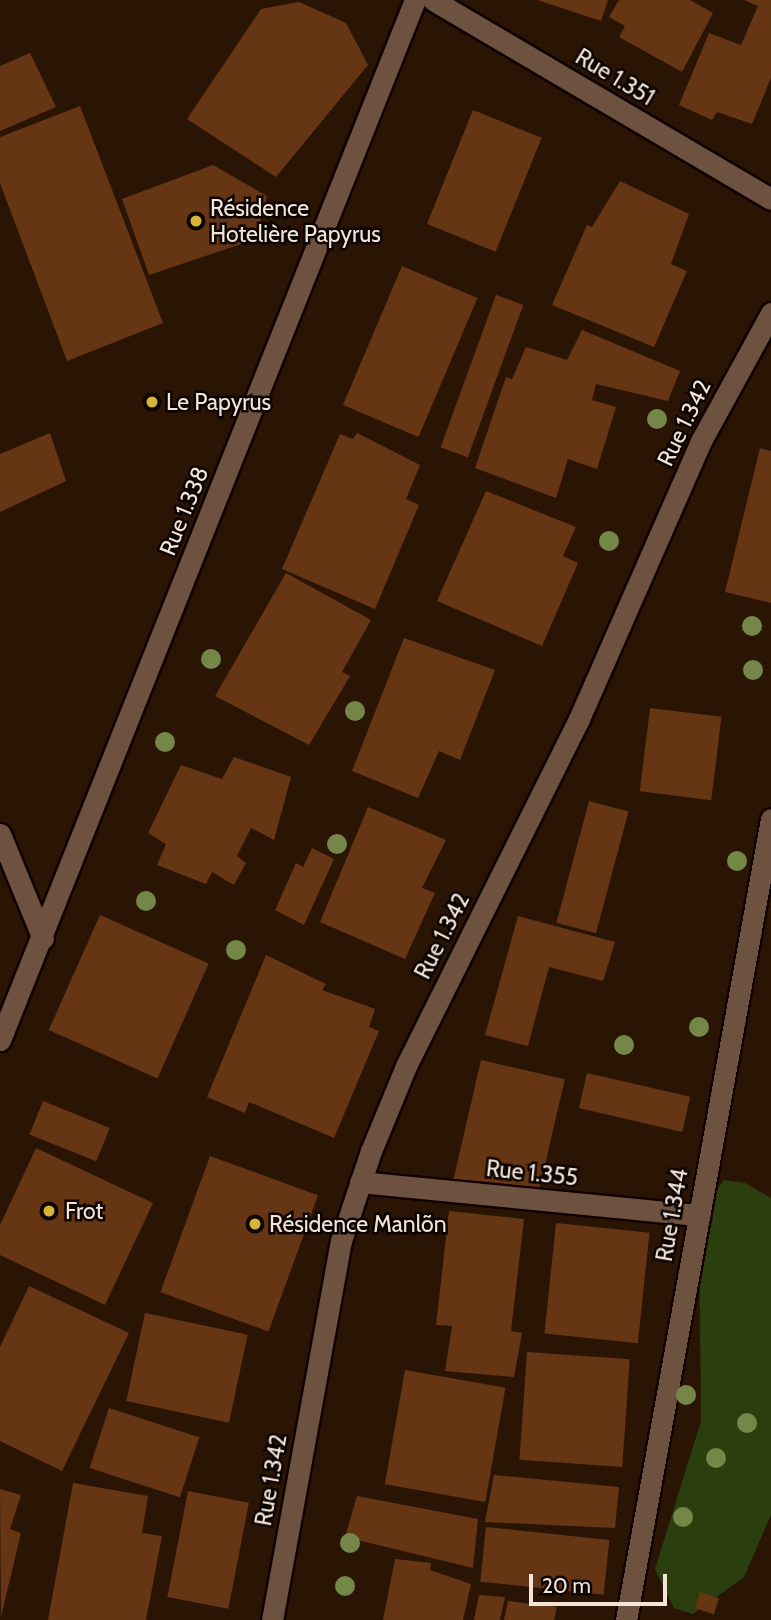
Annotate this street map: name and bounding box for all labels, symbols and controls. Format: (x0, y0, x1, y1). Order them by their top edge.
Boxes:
street label: Rue 1.351 (570, 43, 660, 111)
place label: Résidence Hotelière Papyrus (210, 194, 381, 248)
marker: Résidence Hotelière Papyrus (188, 213, 204, 229)
street label: Rue 1.342 (651, 375, 717, 471)
place label: Le Papyrus (166, 388, 271, 416)
marker: Le Papyrus (144, 394, 160, 410)
street label: Rue 1.338 (154, 462, 214, 560)
street label: Rue 1.342 (409, 888, 475, 984)
street label: Rue 1.355 (485, 1154, 579, 1192)
street label: Rue 1.344 (650, 1166, 694, 1264)
place label: Frot (65, 1197, 103, 1225)
marker: Frot (39, 1201, 59, 1221)
place label: Résidence Manlõn (269, 1210, 446, 1238)
marker: Résidence Manlõn (247, 1216, 263, 1232)
street label: Rue 1.342 (249, 1432, 293, 1528)
scale bar (533, 1560, 671, 1604)
text: 20 m (542, 1573, 591, 1598)

